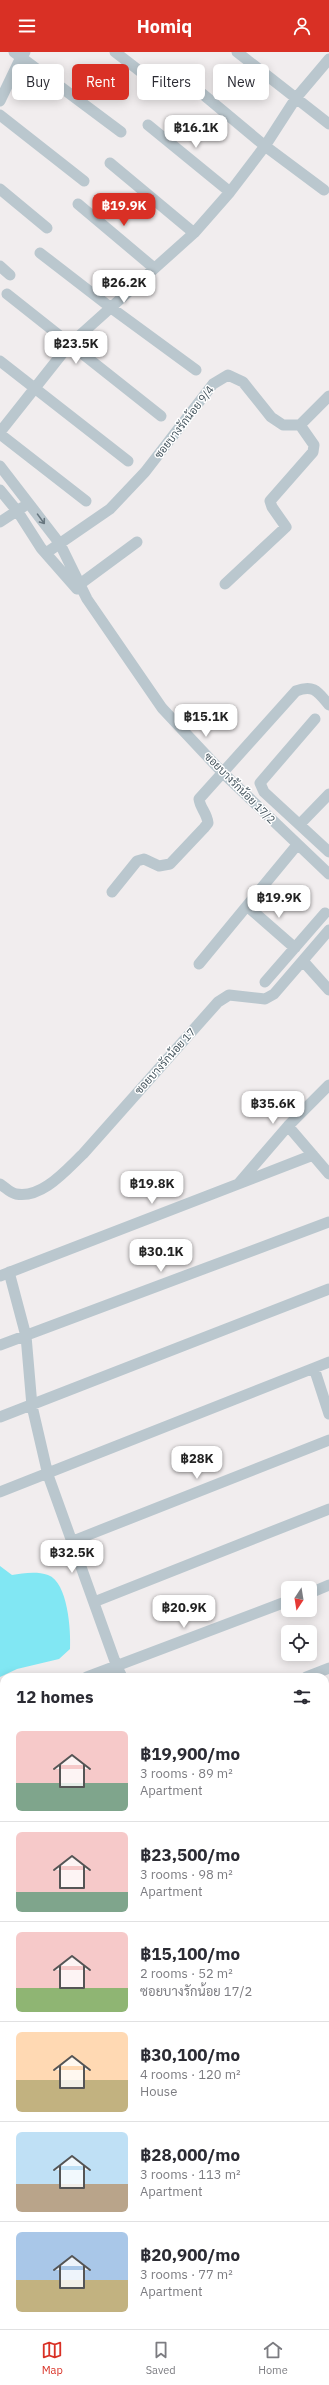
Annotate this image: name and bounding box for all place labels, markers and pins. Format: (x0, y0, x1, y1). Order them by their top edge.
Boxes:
pin: ฿16.1K (163, 115, 229, 149)
pin: ฿19.9K (91, 193, 157, 227)
pin: ฿26.2K (91, 270, 157, 304)
pin: ฿23.5K (43, 331, 109, 365)
pin: ฿15.1K (173, 704, 239, 738)
pin: ฿19.9K (246, 885, 312, 919)
pin: ฿35.6K (240, 1091, 306, 1125)
pin: ฿19.8K (119, 1171, 185, 1205)
pin: ฿30.1K (128, 1239, 194, 1273)
pin: ฿28K (173, 1446, 221, 1480)
pin: ฿32.5K (39, 1540, 105, 1574)
pin: ฿20.9K (151, 1595, 217, 1629)

